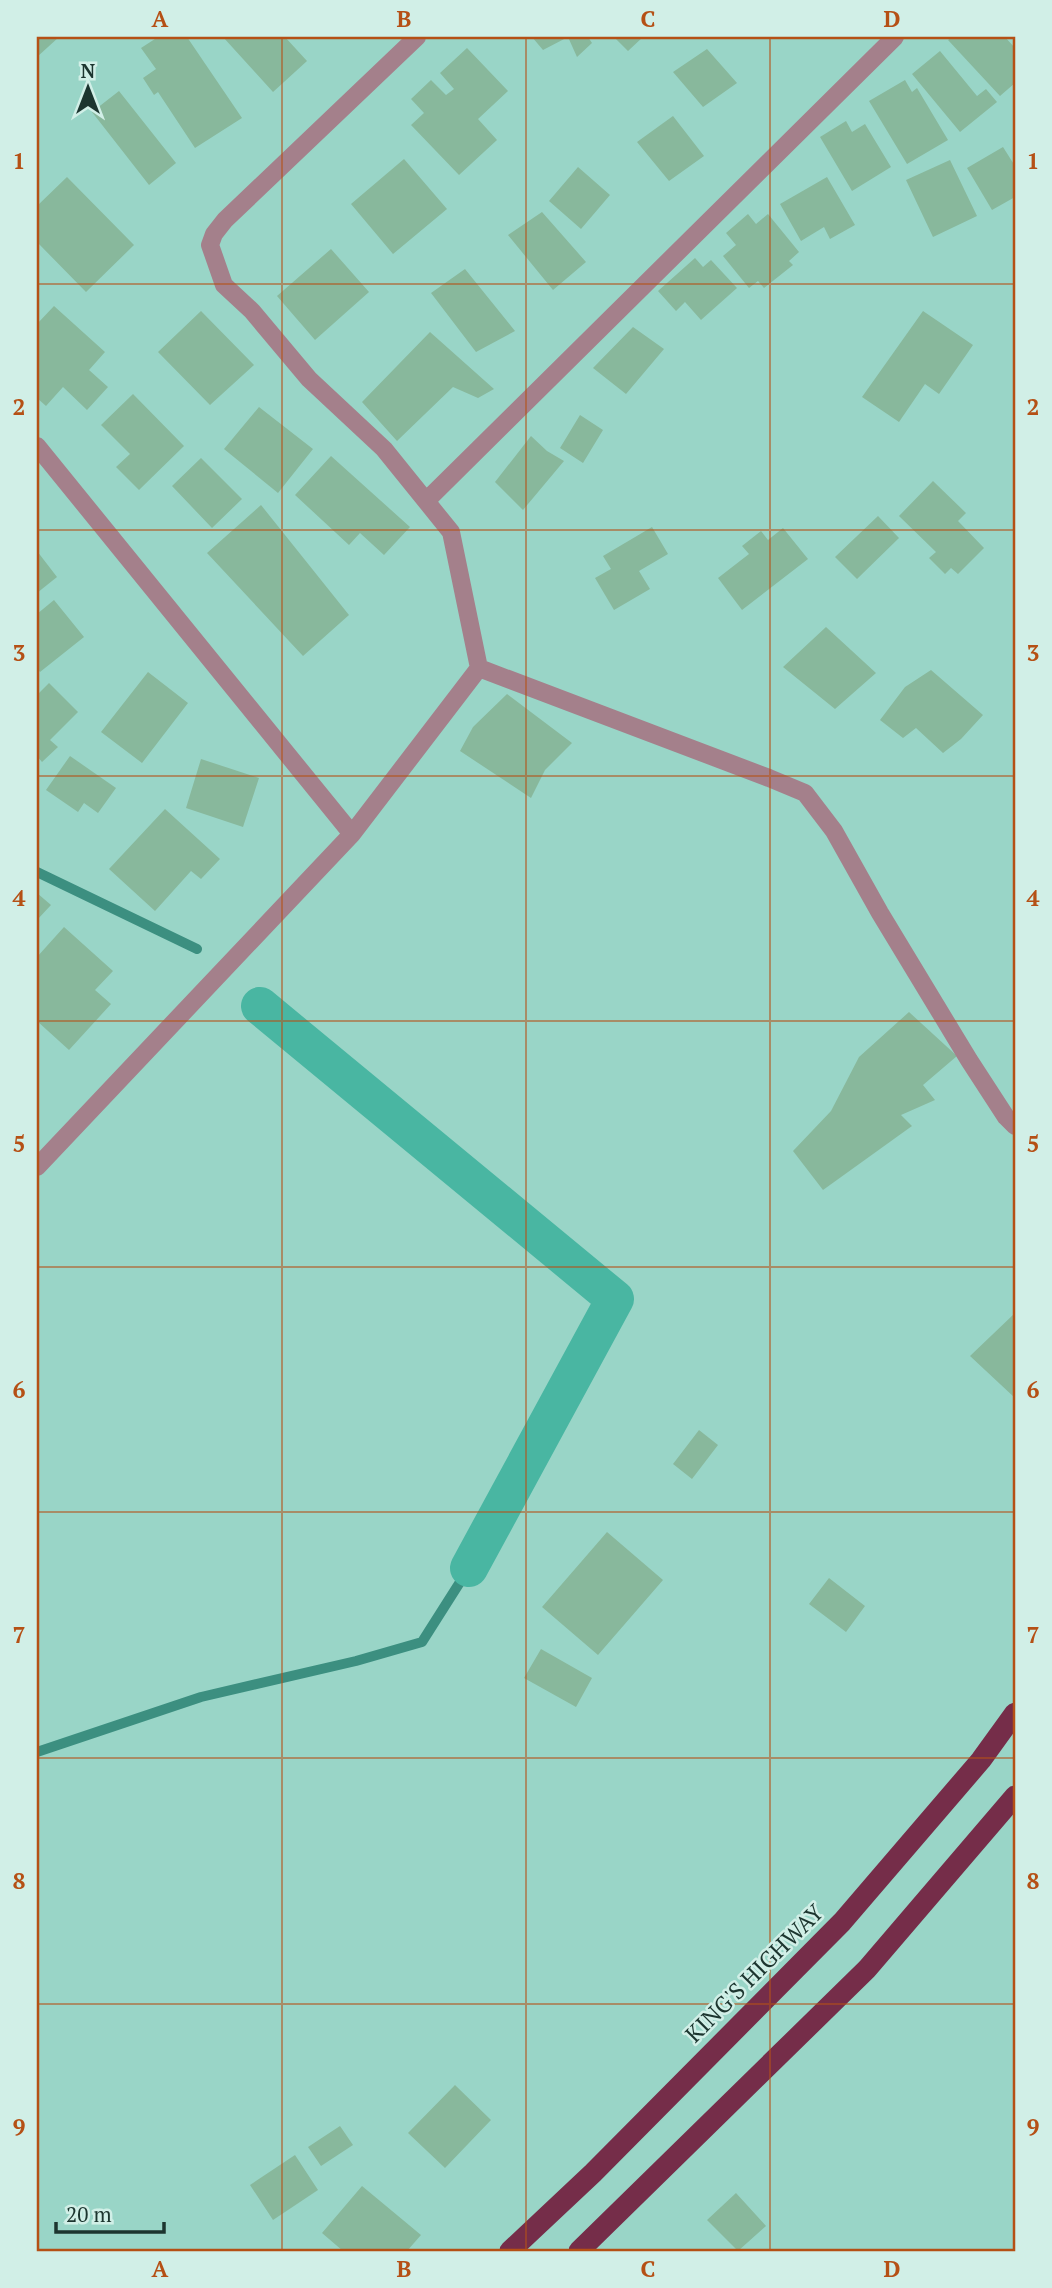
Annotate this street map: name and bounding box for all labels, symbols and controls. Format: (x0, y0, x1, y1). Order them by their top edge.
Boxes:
text: A (152, 3, 169, 34)
text: B (397, 3, 412, 34)
text: C (641, 3, 656, 34)
text: D (884, 3, 901, 34)
north arrow (52, 52, 122, 122)
text: N (81, 58, 96, 83)
text: 1 (13, 145, 26, 176)
text: 1 (1027, 145, 1040, 176)
text: 2 (13, 391, 26, 422)
text: 2 (1027, 391, 1040, 422)
text: 3 (13, 637, 26, 668)
text: 3 (1027, 637, 1040, 668)
text: 4 (13, 882, 26, 913)
text: 4 (1027, 882, 1040, 913)
text: 5 (13, 1128, 26, 1159)
text: 5 (1027, 1128, 1040, 1159)
text: 6 (13, 1374, 26, 1405)
text: 6 (1027, 1374, 1040, 1405)
text: 7 (13, 1619, 26, 1650)
text: 7 (1027, 1619, 1040, 1650)
text: 8 (13, 1865, 26, 1896)
text: 8 (1027, 1865, 1040, 1896)
street label: KING'S HIGHWAY (678, 1897, 830, 2049)
text: 9 (13, 2111, 26, 2142)
text: 9 (1027, 2111, 1040, 2142)
scale bar (56, 2190, 164, 2234)
text: 20 m (66, 2200, 112, 2228)
text: A (152, 2253, 169, 2284)
text: B (397, 2253, 412, 2284)
text: C (641, 2253, 656, 2284)
text: D (884, 2253, 901, 2284)

